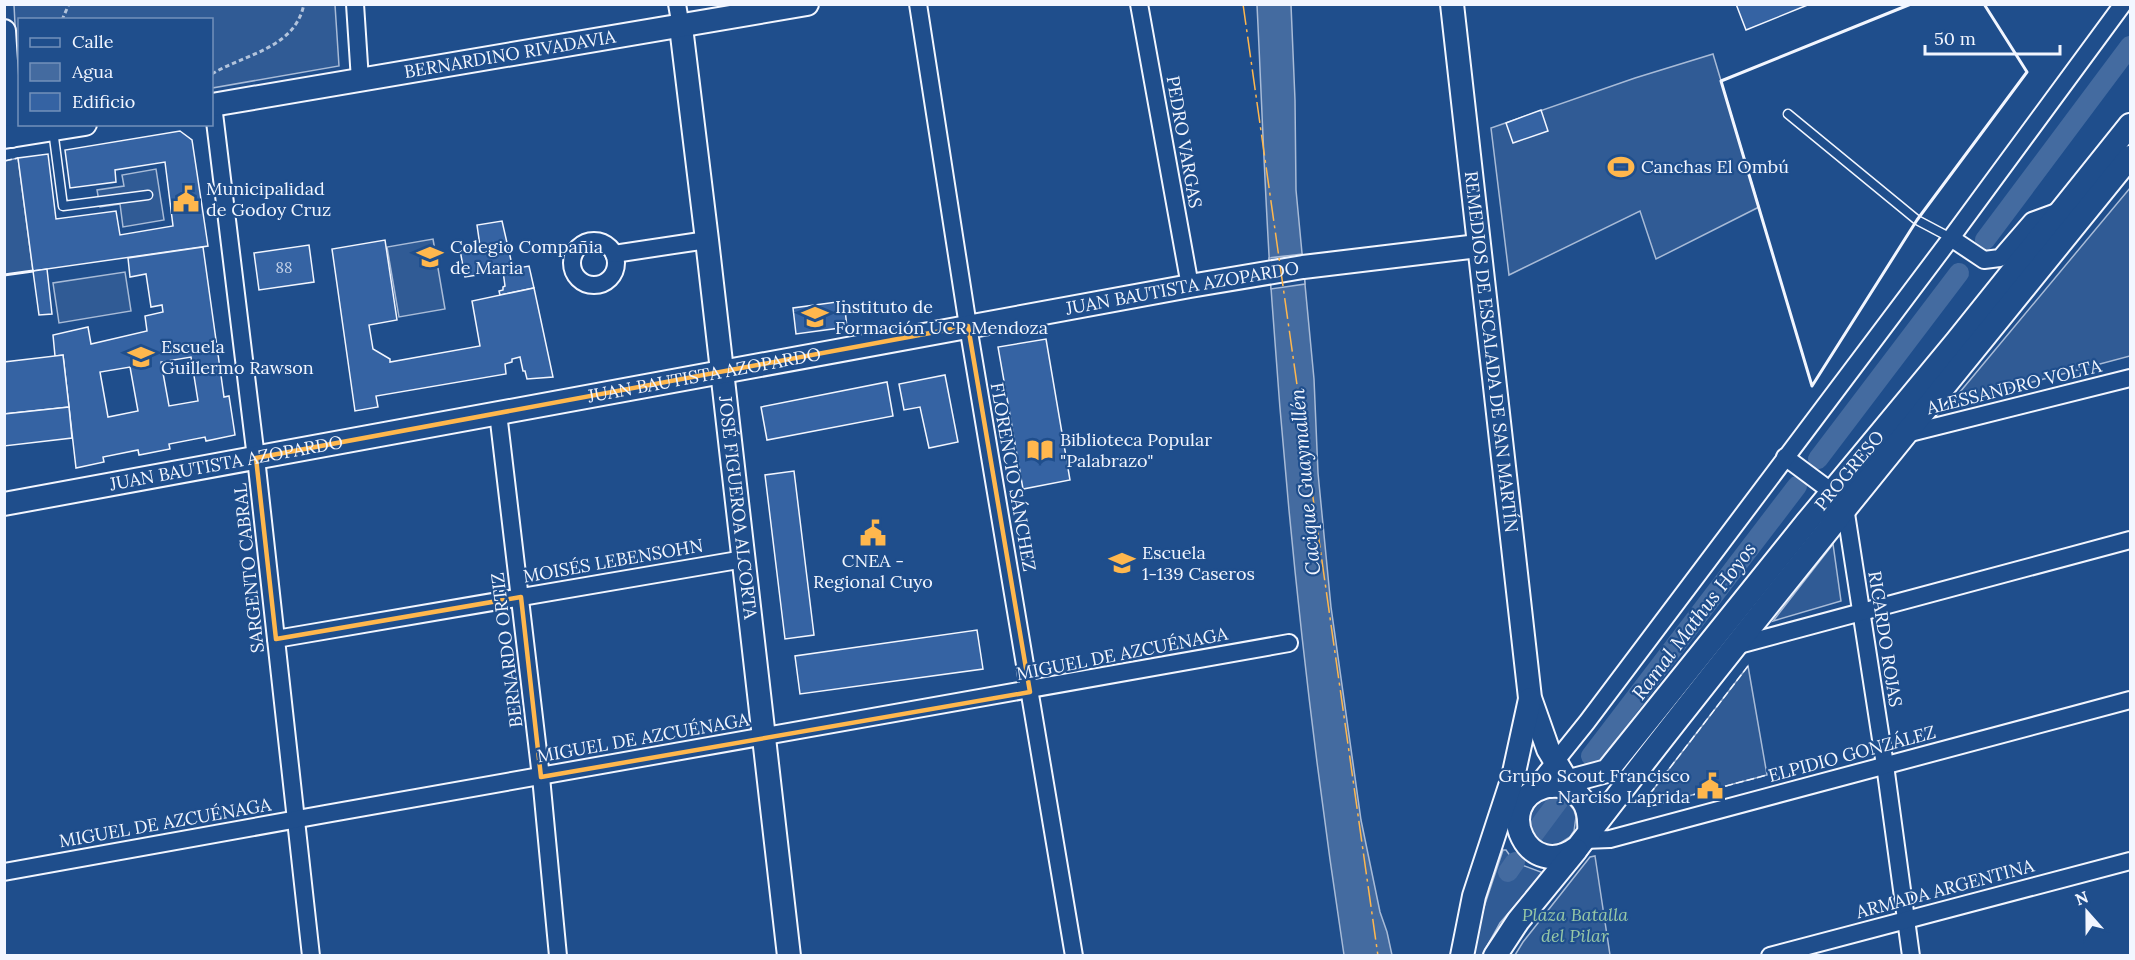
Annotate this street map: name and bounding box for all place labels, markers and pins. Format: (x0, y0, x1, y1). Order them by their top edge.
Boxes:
sports icon: Canchas El Ombú (1606, 152, 1636, 182)
place label: Canchas El Ombú (1641, 155, 1789, 178)
place label: Municipalidad de Godoy Cruz (206, 177, 331, 221)
public building icon: Municipalidad de Godoy Cruz (171, 184, 201, 214)
place label: Colegio Compañia de Maria (450, 235, 603, 279)
school or university icon: Colegio Compañia de Maria (415, 242, 445, 272)
place label: Instituto de Formación UCR Mendoza (835, 295, 1048, 339)
school or university icon: Instituto de Formación UCR Mendoza (800, 302, 830, 332)
place label: Escuela Guillermo Rawson (161, 335, 314, 379)
school or university icon: Escuela Guillermo Rawson (126, 342, 156, 372)
place label: Biblioteca Popular "Palabrazo" (1060, 428, 1212, 472)
library icon: Biblioteca Popular "Palabrazo" (1025, 435, 1055, 465)
public building icon: CNEA - Regional Cuyo (858, 518, 888, 548)
place label: Escuela 1-139 Caseros (1142, 541, 1255, 585)
school or university icon: Escuela 1-139 Caseros (1107, 548, 1137, 578)
place label: CNEA - Regional Cuyo (813, 549, 933, 593)
place label: Grupo Scout Francisco Narciso Laprida (1499, 764, 1690, 808)
public building icon: Grupo Scout Francisco Narciso Laprida (1695, 771, 1725, 801)

